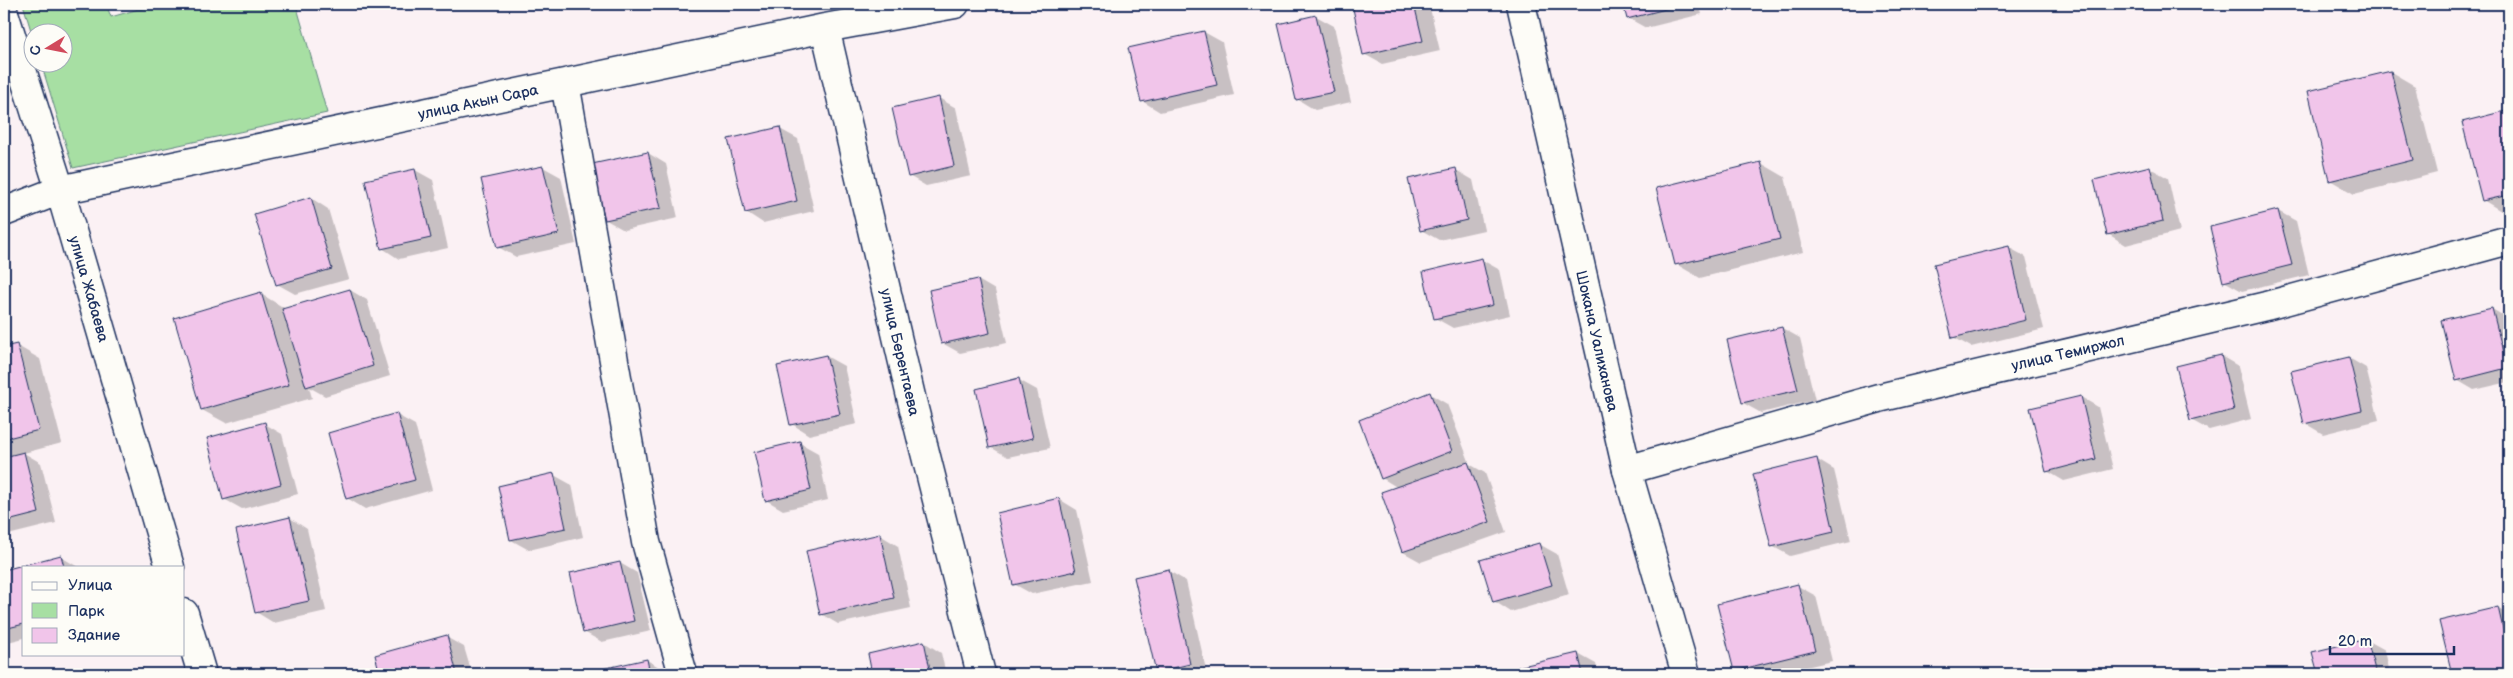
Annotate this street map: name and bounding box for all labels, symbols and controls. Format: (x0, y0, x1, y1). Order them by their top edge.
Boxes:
north arrow (22, 22, 72, 72)
text: С (26, 44, 45, 56)
street label: улица Акын Сара (416, 80, 540, 124)
street label: улица Жабаева (64, 234, 113, 345)
street label: Шокана Уалиханова (1571, 269, 1622, 414)
street label: улица Берентаева (876, 287, 923, 418)
street label: улица Темиржол (2010, 331, 2127, 376)
legend (22, 566, 185, 656)
text: Улица (68, 576, 113, 595)
text: Парк (68, 602, 105, 621)
scale bar (2330, 623, 2454, 655)
text: Здание (68, 626, 120, 645)
text: 20 m (2338, 632, 2372, 651)

